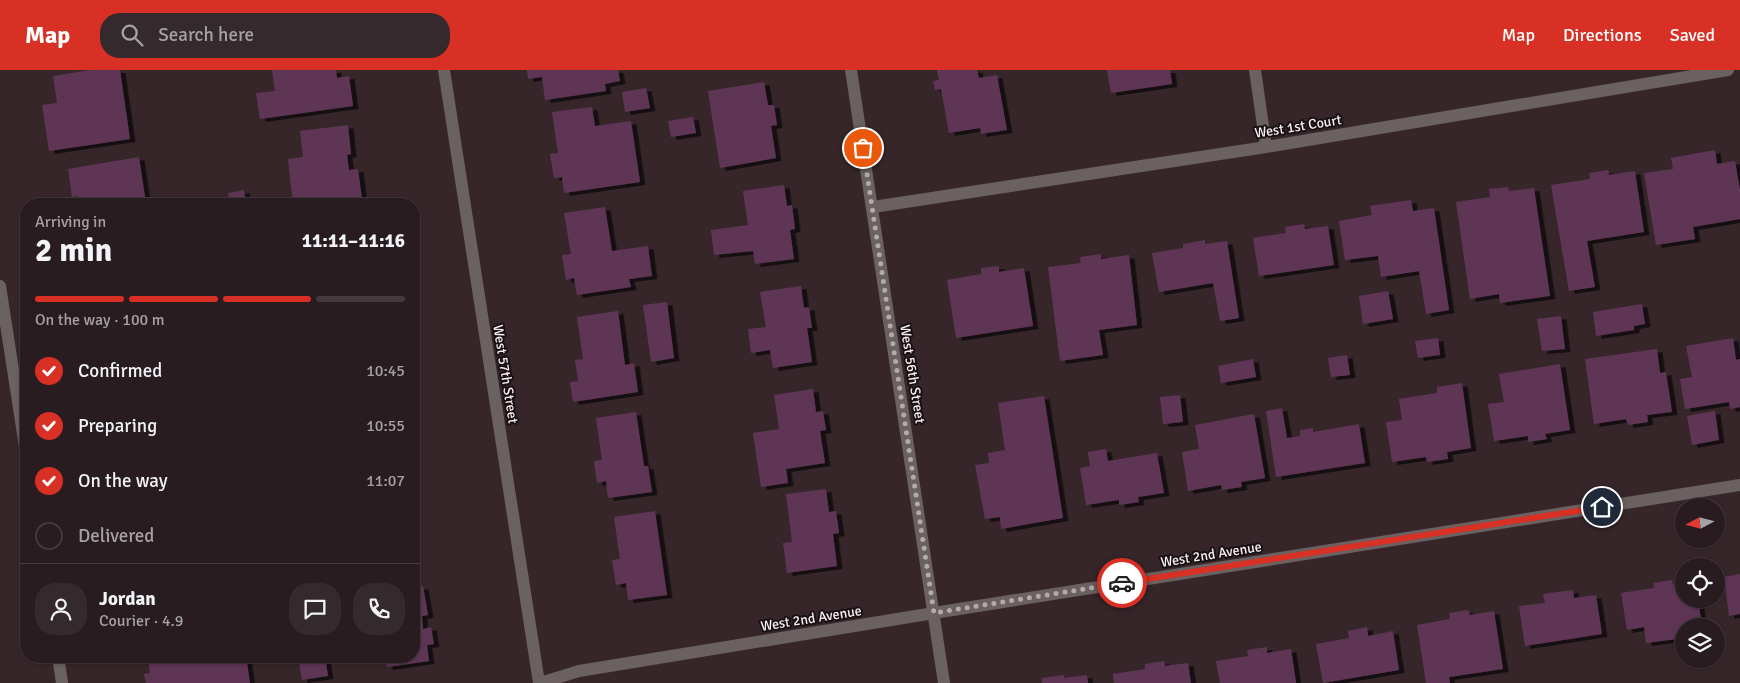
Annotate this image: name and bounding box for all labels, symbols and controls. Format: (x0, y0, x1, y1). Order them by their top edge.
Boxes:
search box (100, 13, 450, 58)
text: Map (25, 20, 70, 50)
icon: search (118, 21, 146, 49)
text: Search here (158, 23, 254, 47)
text: Map (1502, 24, 1535, 46)
text: Directions (1563, 24, 1642, 46)
text: Saved (1670, 24, 1715, 46)
street label: West 1st Court (1253, 111, 1343, 142)
pin (842, 127, 884, 169)
icon: bag (849, 134, 877, 162)
text: Arriving in (35, 212, 106, 232)
text: 11:11–11:16 (302, 229, 405, 253)
text: 2 min (35, 231, 112, 270)
text: On the way · 100 m (35, 310, 165, 330)
street label: West 57th Street (489, 324, 522, 425)
street label: West 56th Street (896, 324, 929, 425)
icon: check (35, 357, 63, 385)
text: Confirmed (78, 359, 162, 383)
text: 10:45 (366, 361, 405, 381)
icon: check (35, 412, 63, 440)
text: Preparing (78, 414, 157, 438)
text: 10:55 (366, 416, 405, 436)
icon: check (35, 467, 63, 495)
text: On the way (78, 469, 168, 493)
text: 11:07 (366, 471, 405, 491)
pin (1581, 486, 1623, 528)
icon: home (1588, 493, 1616, 521)
north arrow (1675, 498, 1725, 548)
map controls (1675, 498, 1725, 668)
text: Delivered (78, 524, 154, 548)
street label: West 2nd Avenue (1159, 538, 1263, 571)
courier (1097, 558, 1147, 608)
button: locate (1675, 558, 1725, 608)
icon: car (1108, 569, 1136, 597)
button: person (35, 583, 87, 635)
button: chat (289, 583, 341, 635)
button: phone (353, 583, 405, 635)
text: Jordan (99, 587, 156, 611)
street label: West 2nd Avenue (759, 602, 863, 635)
text: Courier · 4.9 (99, 611, 183, 631)
button: layers (1675, 618, 1725, 668)

